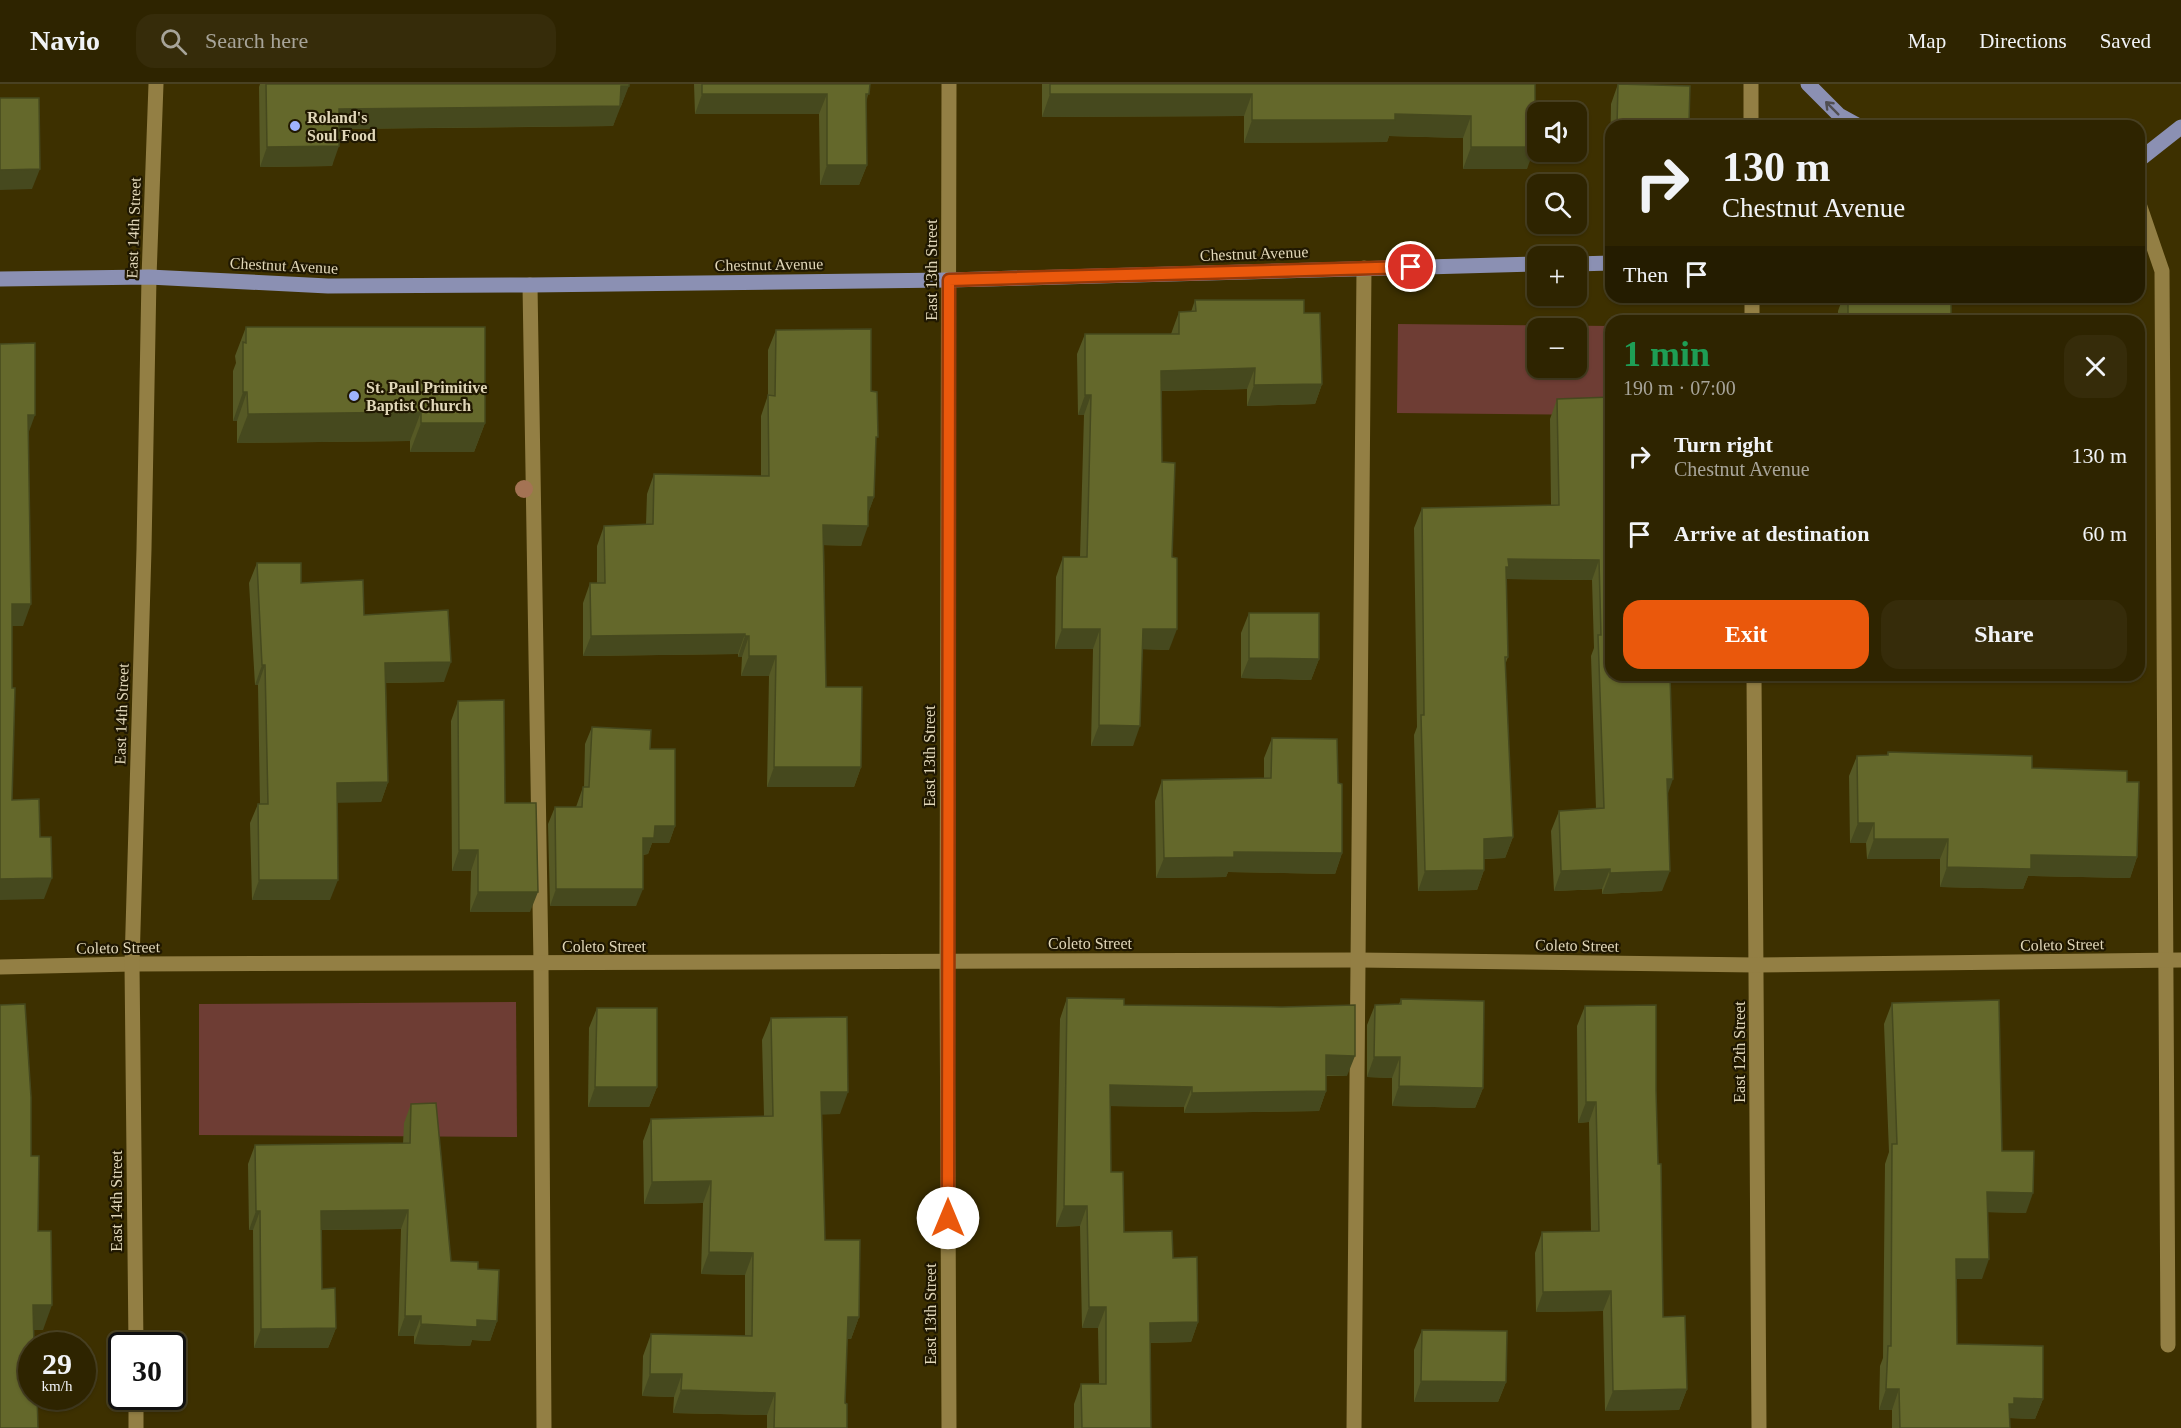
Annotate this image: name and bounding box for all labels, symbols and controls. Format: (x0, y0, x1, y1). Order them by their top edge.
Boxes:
search box (136, 14, 556, 68)
text: Navio (30, 25, 100, 56)
icon: search (157, 25, 190, 58)
text: Search here (205, 28, 308, 53)
text: Map (1908, 29, 1946, 53)
text: Directions (1979, 29, 2067, 53)
text: Saved (2100, 29, 2151, 53)
one-way arrow (1824, 100, 1839, 115)
map controls (1527, 102, 1587, 378)
button: sound (1527, 102, 1587, 162)
place label: Roland's Soul Food (307, 109, 376, 144)
marker: Roland's Soul Food (288, 119, 302, 133)
icon: right (1623, 144, 1701, 222)
text: 130 m (1722, 144, 1831, 190)
button: search (1527, 174, 1587, 234)
street label: East 14th Street (123, 177, 144, 279)
text: Chestnut Avenue (1722, 193, 1905, 223)
street label: East 13th Street (923, 219, 940, 321)
pin (1385, 241, 1436, 292)
street label: Chestnut Avenue (1199, 243, 1309, 264)
button: + (1527, 246, 1587, 306)
icon: arrive (1394, 250, 1427, 283)
street label: Chestnut Avenue (229, 254, 339, 277)
street label: Chestnut Avenue (715, 255, 823, 274)
icon: arrive (1680, 258, 1713, 291)
text: Then (1623, 262, 1668, 287)
button: − (1527, 318, 1587, 378)
text: 1 min (1623, 334, 1710, 374)
button: close (2064, 335, 2127, 398)
text: 190 m · 07:00 (1623, 377, 1736, 399)
place label: St. Paul Primitive Baptist Church (366, 379, 487, 415)
marker: St. Paul Primitive Baptist Church (347, 389, 361, 403)
text: Turn right (1674, 432, 1773, 457)
icon: right (1623, 440, 1656, 473)
text: 130 m (2071, 443, 2127, 468)
text: Chestnut Avenue (1674, 458, 1810, 480)
icon: arrive (1623, 518, 1656, 551)
text: Arrive at destination (1674, 521, 1870, 546)
text: 60 m (2082, 521, 2127, 546)
button: Exit (1623, 600, 1869, 669)
button: Share (1881, 600, 2127, 669)
street label: East 14th Street (111, 663, 132, 765)
street label: East 13th Street (921, 705, 938, 807)
street label: Coleto Street (1048, 935, 1133, 952)
street label: Coleto Street (2020, 935, 2105, 954)
street label: Coleto Street (1535, 936, 1620, 955)
street label: Coleto Street (76, 938, 161, 957)
street label: Coleto Street (562, 938, 647, 955)
street label: East 12th Street (1731, 1001, 1748, 1103)
street label: East 14th Street (108, 1150, 125, 1252)
position arrow (916, 1186, 980, 1250)
street label: East 13th Street (922, 1263, 939, 1365)
speed limit sign: 30 (108, 1332, 186, 1410)
text: 29 (42, 1347, 72, 1380)
text: km/h (42, 1378, 72, 1394)

